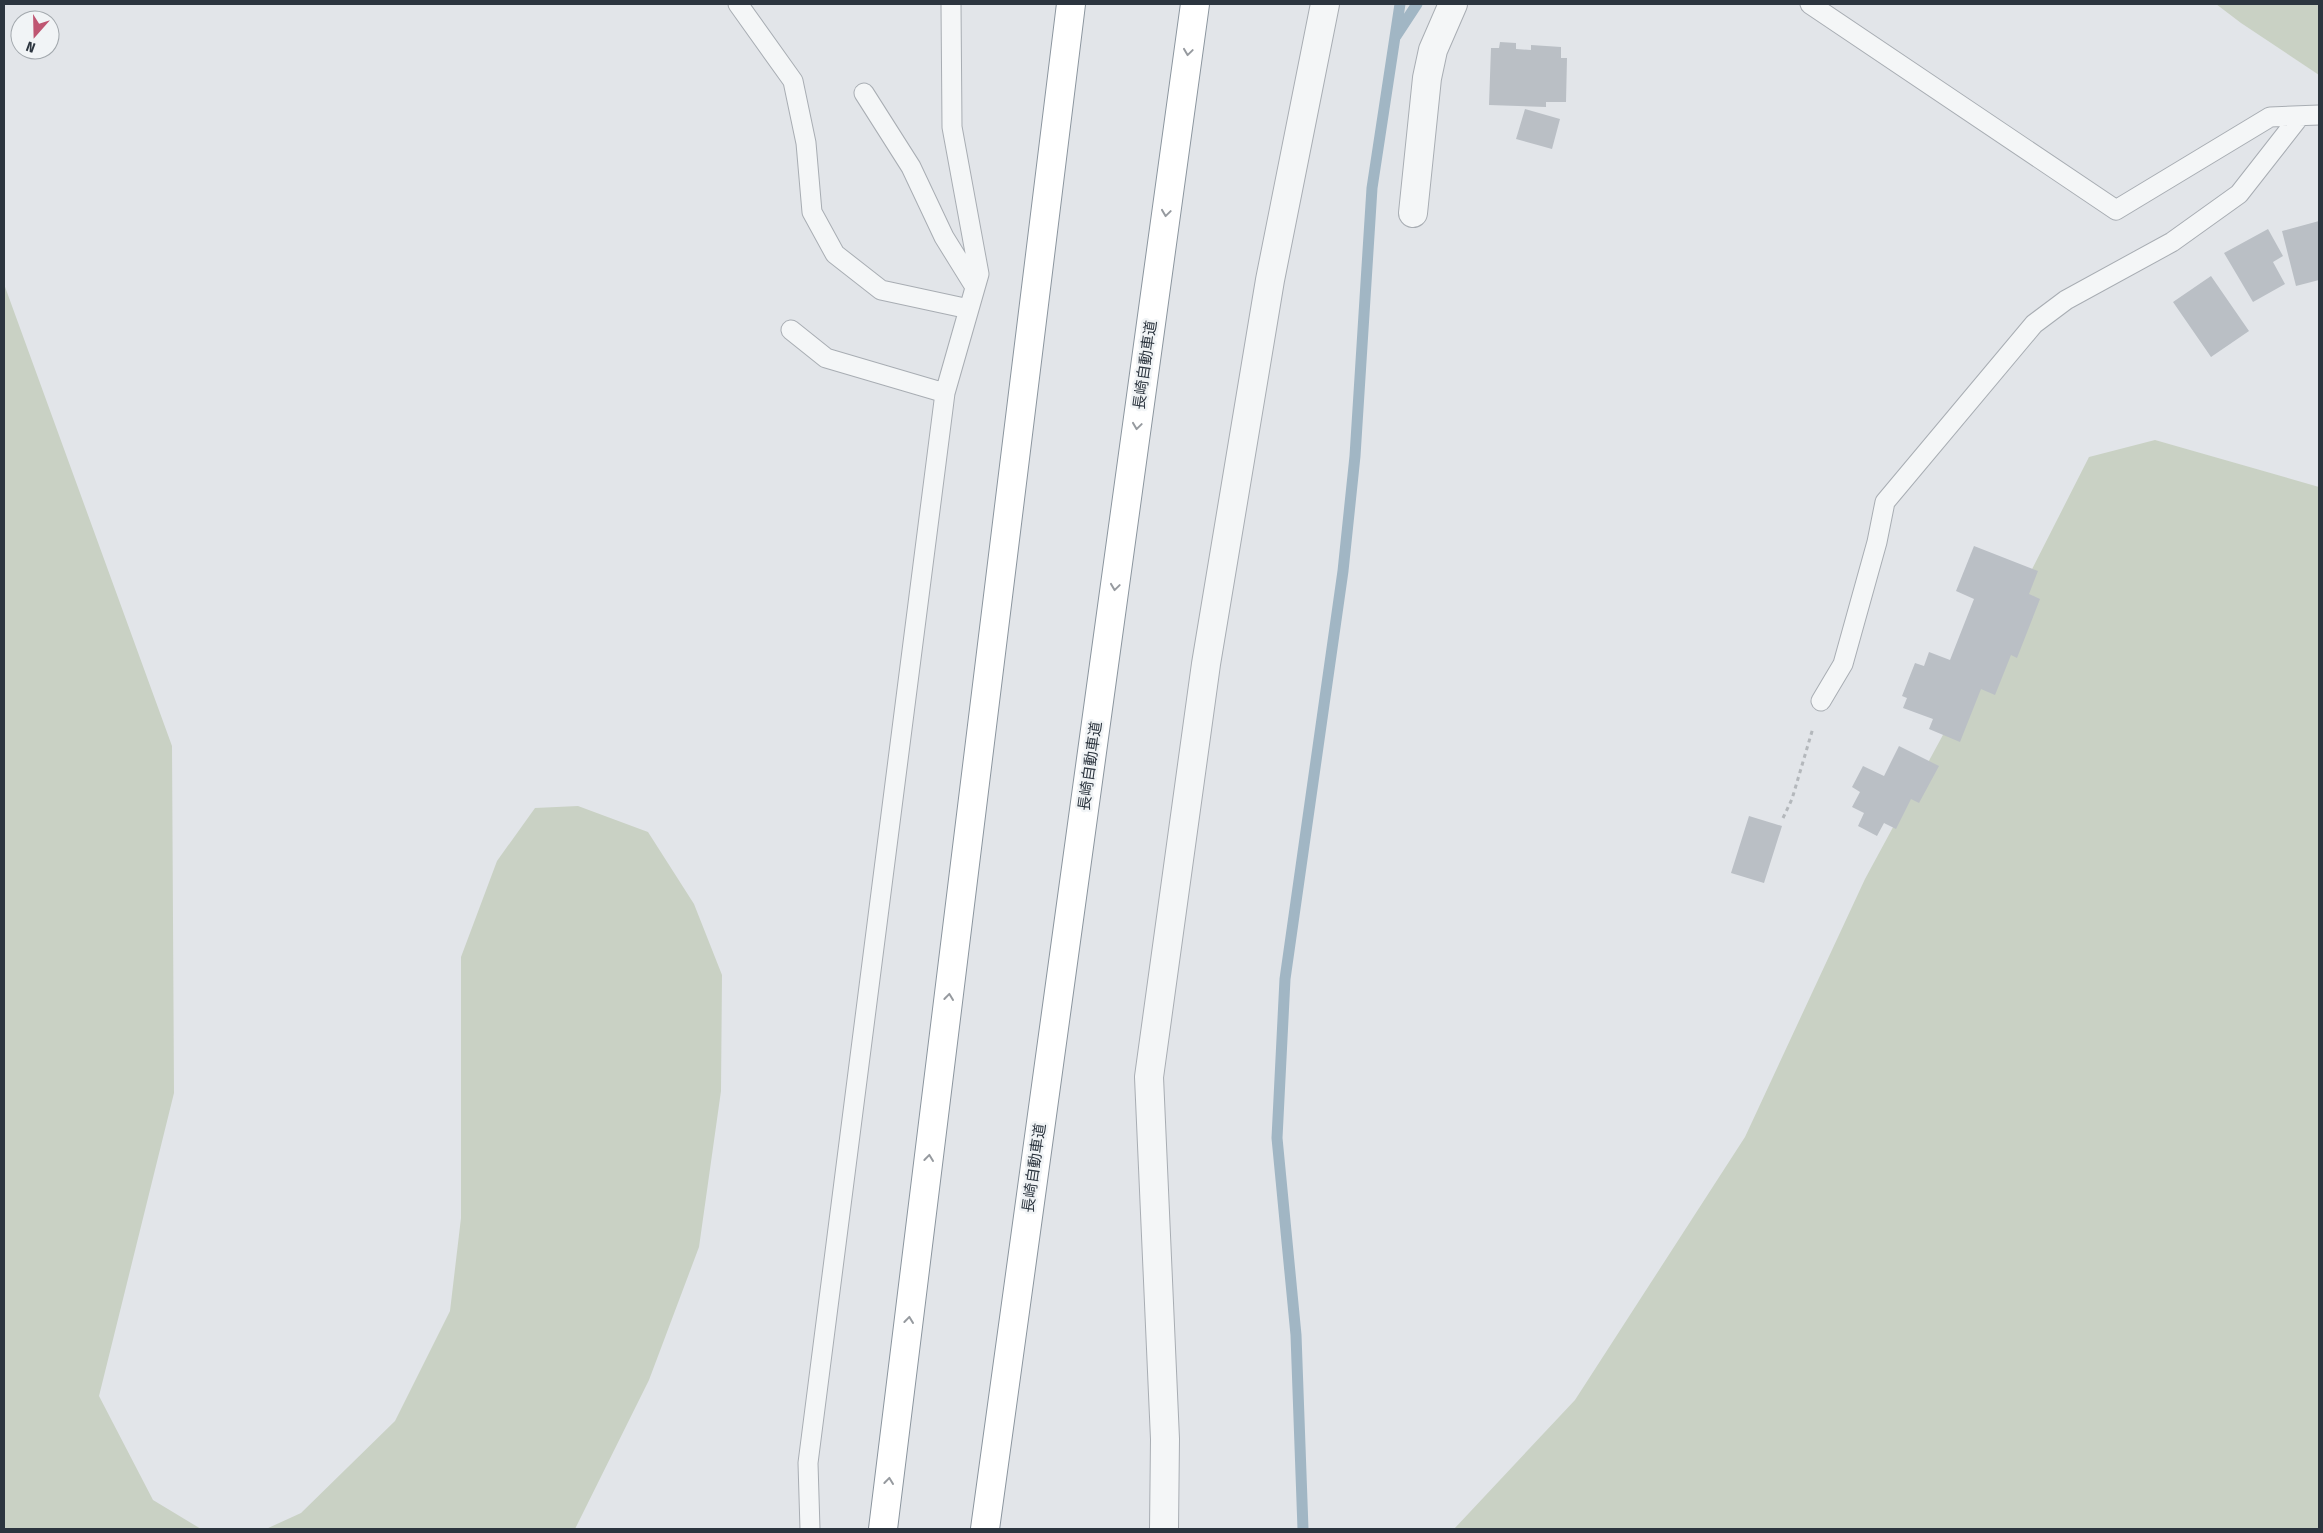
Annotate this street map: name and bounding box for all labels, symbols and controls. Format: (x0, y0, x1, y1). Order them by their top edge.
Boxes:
north arrow (10, 10, 60, 60)
text: N (24, 37, 38, 56)
one-way arrow (1183, 48, 1194, 56)
one-way arrow (1161, 209, 1172, 217)
street label: 長崎自動車道 (1130, 319, 1160, 411)
one-way arrow (1132, 422, 1143, 430)
one-way arrow (1110, 583, 1120, 591)
street label: 長崎自動車道 (1075, 720, 1105, 812)
one-way arrow (943, 993, 953, 1001)
street label: 長崎自動車道 (1019, 1122, 1049, 1214)
one-way arrow (923, 1154, 934, 1162)
one-way arrow (903, 1315, 914, 1323)
one-way arrow (883, 1477, 894, 1485)

